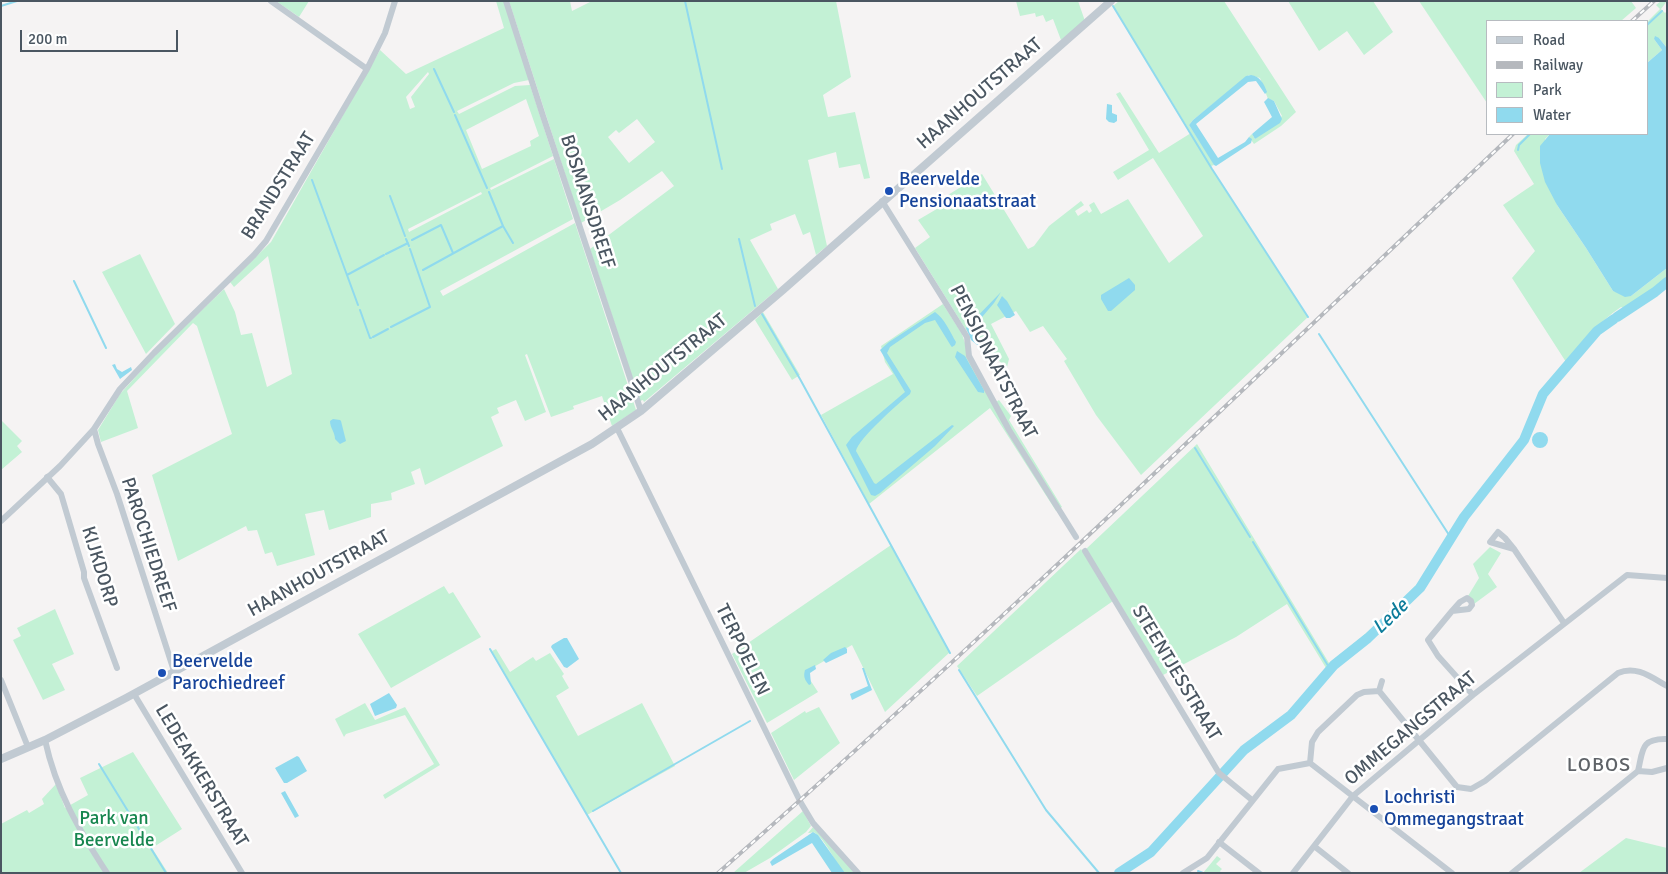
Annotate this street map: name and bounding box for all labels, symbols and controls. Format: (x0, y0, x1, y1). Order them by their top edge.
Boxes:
scale bar (22, 20, 180, 52)
legend (1486, 20, 1648, 135)
text: 200 m (28, 30, 68, 48)
text: Road (1533, 31, 1565, 49)
street label: HAANHOUTSTRAAT (913, 33, 1047, 155)
text: Railway (1533, 56, 1583, 74)
text: Park (1533, 81, 1562, 99)
text: Water (1533, 106, 1571, 124)
street label: BRANDSTRAAT (237, 128, 321, 244)
street label: BOSMANSDREEF (555, 132, 619, 272)
place label: Beervelde Pensionaatstraat (899, 169, 1036, 213)
marker: Beervelde Pensionaatstraat (883, 185, 895, 197)
street label: PENSIONAATSTRAAT (944, 281, 1042, 443)
street label: HAANHOUTSTRAAT (594, 309, 732, 427)
street label: PAROCHIEDREEF (115, 475, 181, 615)
street label: KIJKDORP (76, 524, 122, 610)
street label: HAANHOUTSTRAAT (244, 526, 394, 622)
water label: Lede (1368, 594, 1414, 640)
street label: TERPOELEN (710, 601, 774, 699)
street label: STEENTJESSTRAAT (1127, 601, 1225, 745)
place label: Beervelde Parochiedreef (172, 651, 285, 695)
marker: Beervelde Parochiedreef (156, 667, 168, 679)
street label: OMMEGANGSTRAAT (1340, 667, 1482, 791)
street label: LEDEAKKERSTRAAT (149, 701, 253, 851)
district label: LOBOS (1566, 754, 1632, 778)
place label: Lochristi Ommegangstraat (1384, 787, 1524, 831)
marker: Lochristi Ommegangstraat (1368, 803, 1380, 815)
park label: Park van Beervelde (73, 808, 155, 852)

